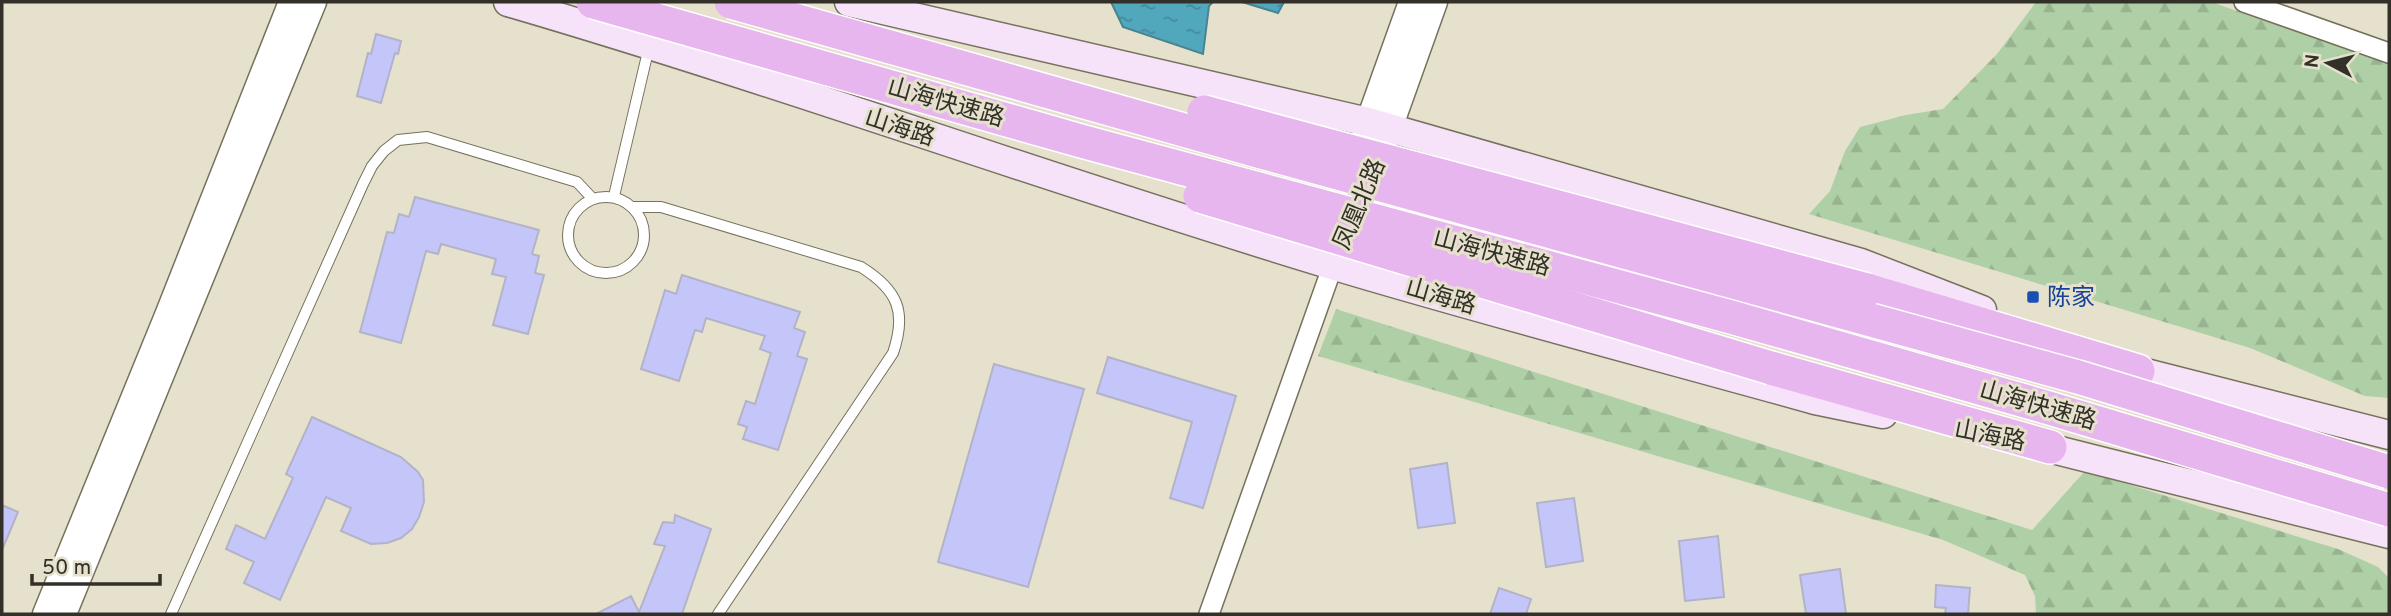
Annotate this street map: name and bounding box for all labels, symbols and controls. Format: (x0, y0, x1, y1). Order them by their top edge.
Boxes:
north arrow (2293, 28, 2363, 98)
text: N (2300, 53, 2326, 69)
street label: 山海快速路 (884, 73, 1007, 135)
street label: 山海路 (861, 104, 938, 154)
street label: 凤凰北路 (1328, 155, 1393, 255)
street label: 山海快速路 (1430, 224, 1553, 284)
street label: 山海路 (1402, 274, 1479, 322)
place label: 陈家 (2047, 284, 2095, 314)
marker: 陈家 (2025, 289, 2041, 305)
street label: 山海快速路 (1976, 376, 2099, 438)
street label: 山海路 (1951, 415, 2028, 459)
scale bar (32, 542, 159, 586)
text: 50 m (42, 555, 91, 582)

